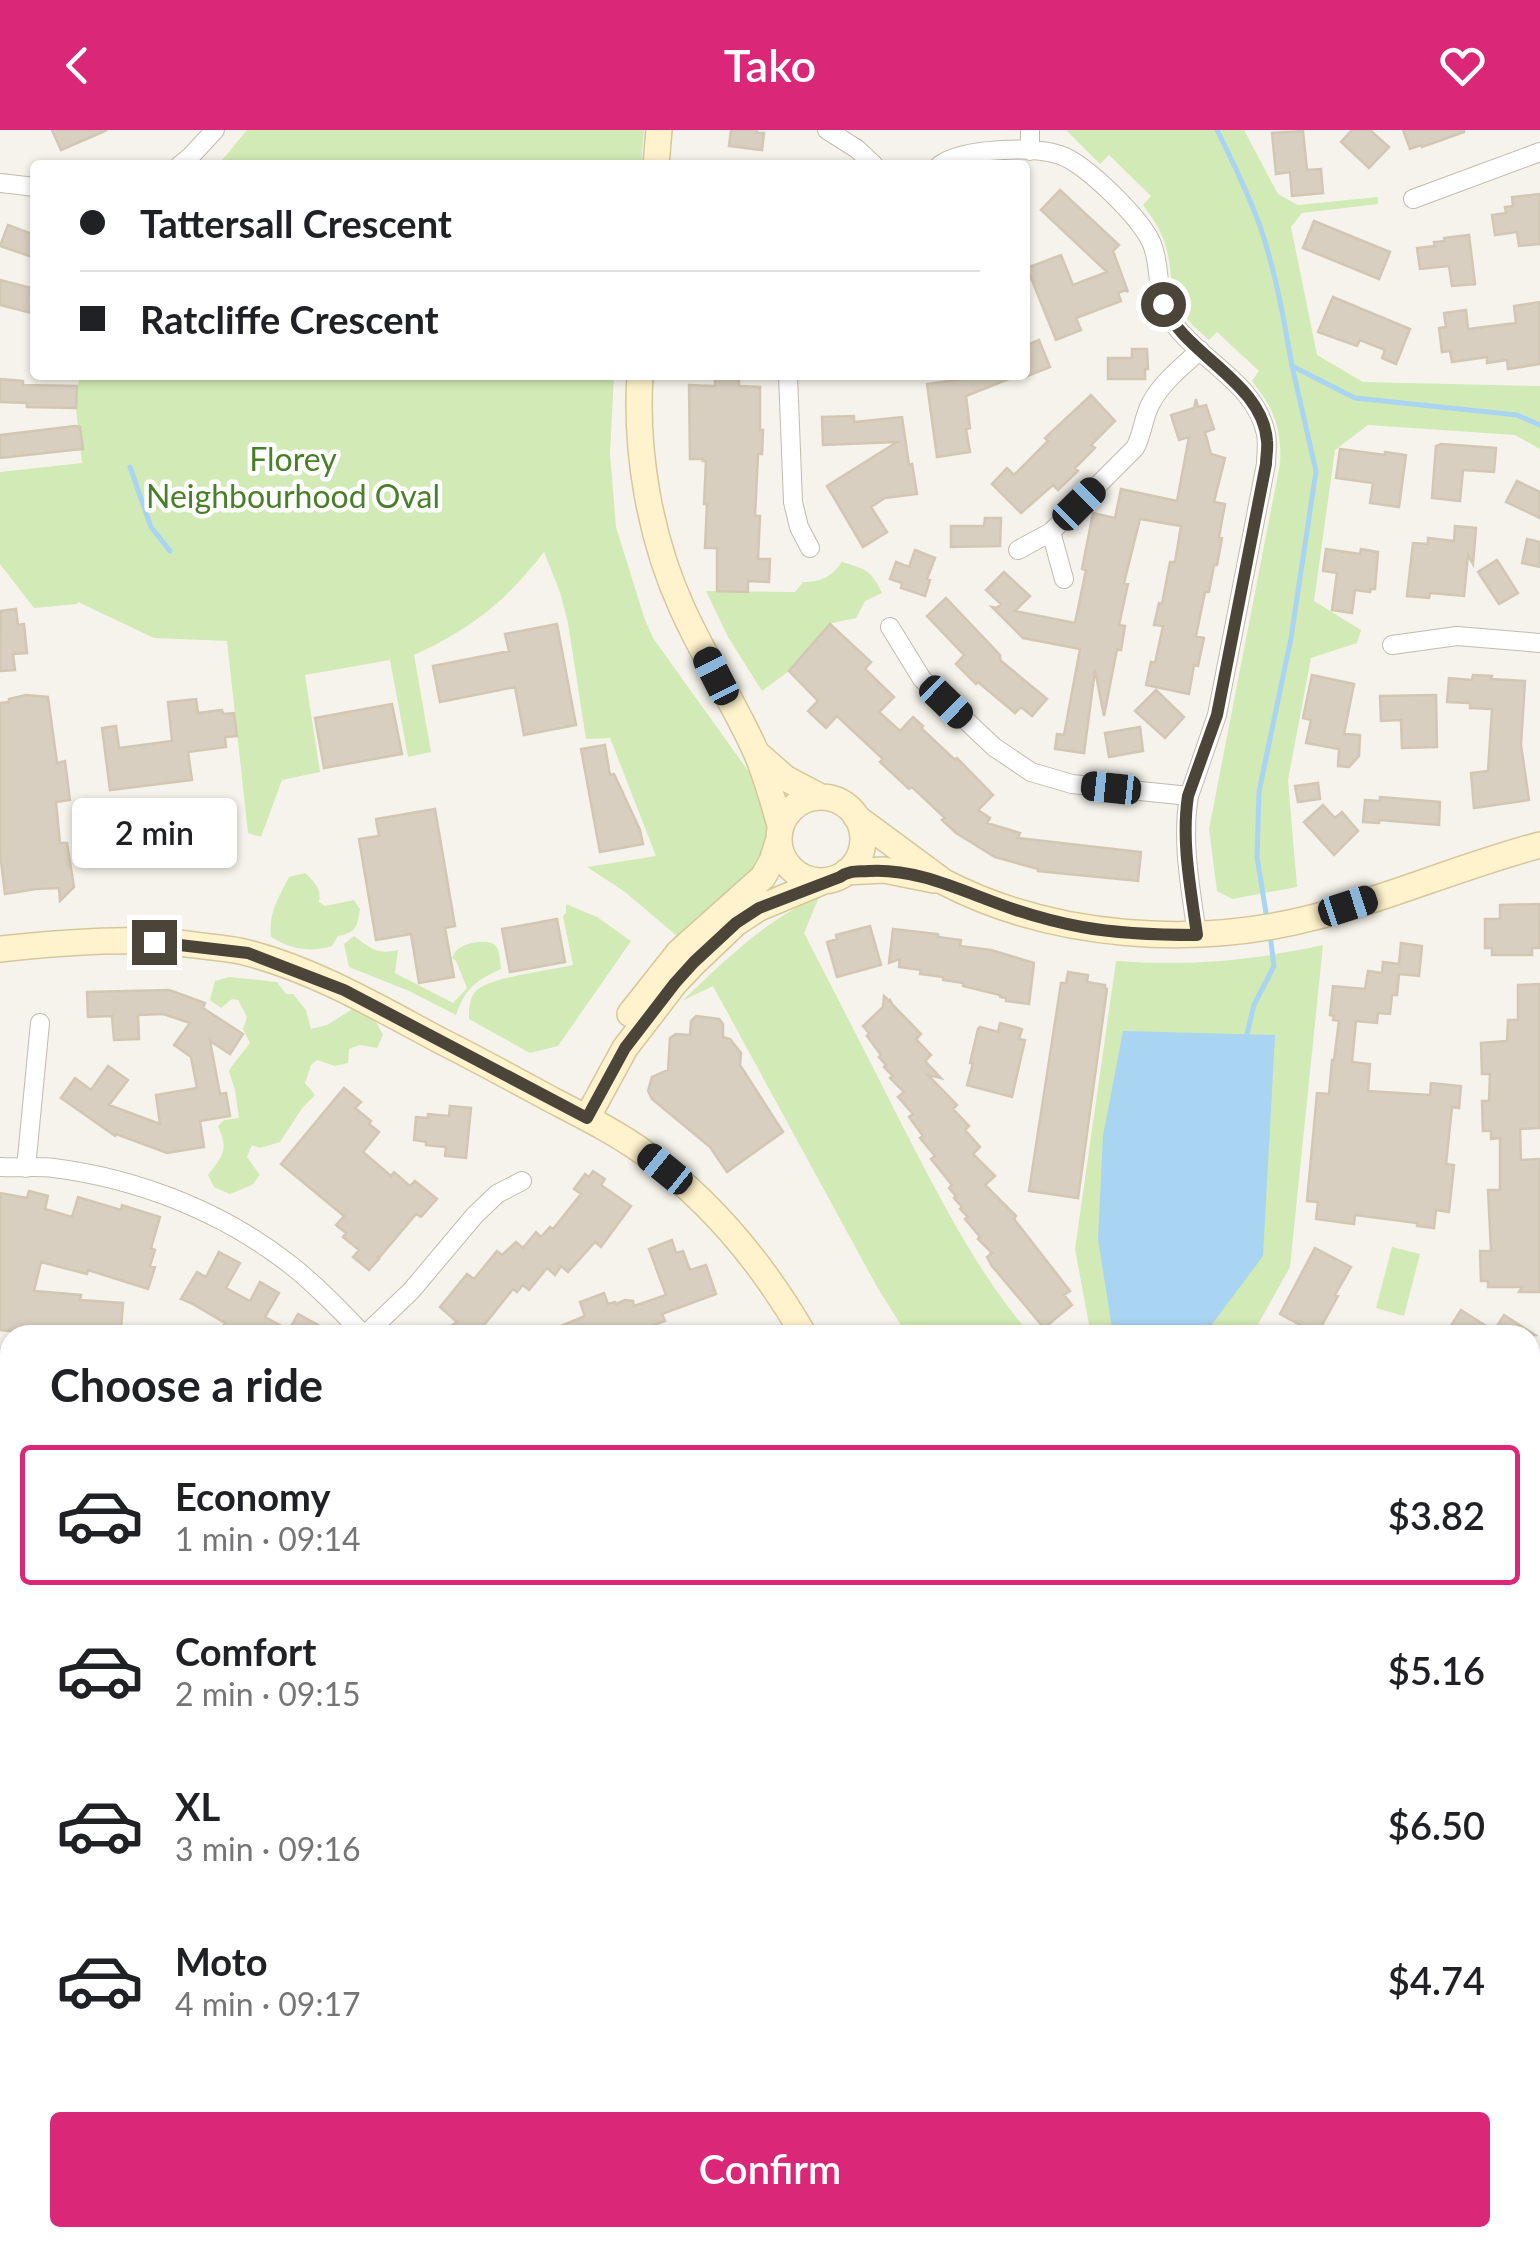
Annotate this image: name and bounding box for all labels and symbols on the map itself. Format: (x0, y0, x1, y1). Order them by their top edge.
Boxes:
route start (1141, 282, 1186, 327)
park label: Florey Neighbourhood Oval (146, 439, 440, 515)
car (1047, 472, 1111, 536)
car (689, 642, 743, 710)
car (914, 670, 978, 734)
car (1080, 770, 1142, 806)
callout: 2 min (72, 797, 236, 867)
car (1315, 882, 1381, 930)
route end (132, 920, 177, 965)
car (632, 1138, 698, 1200)

